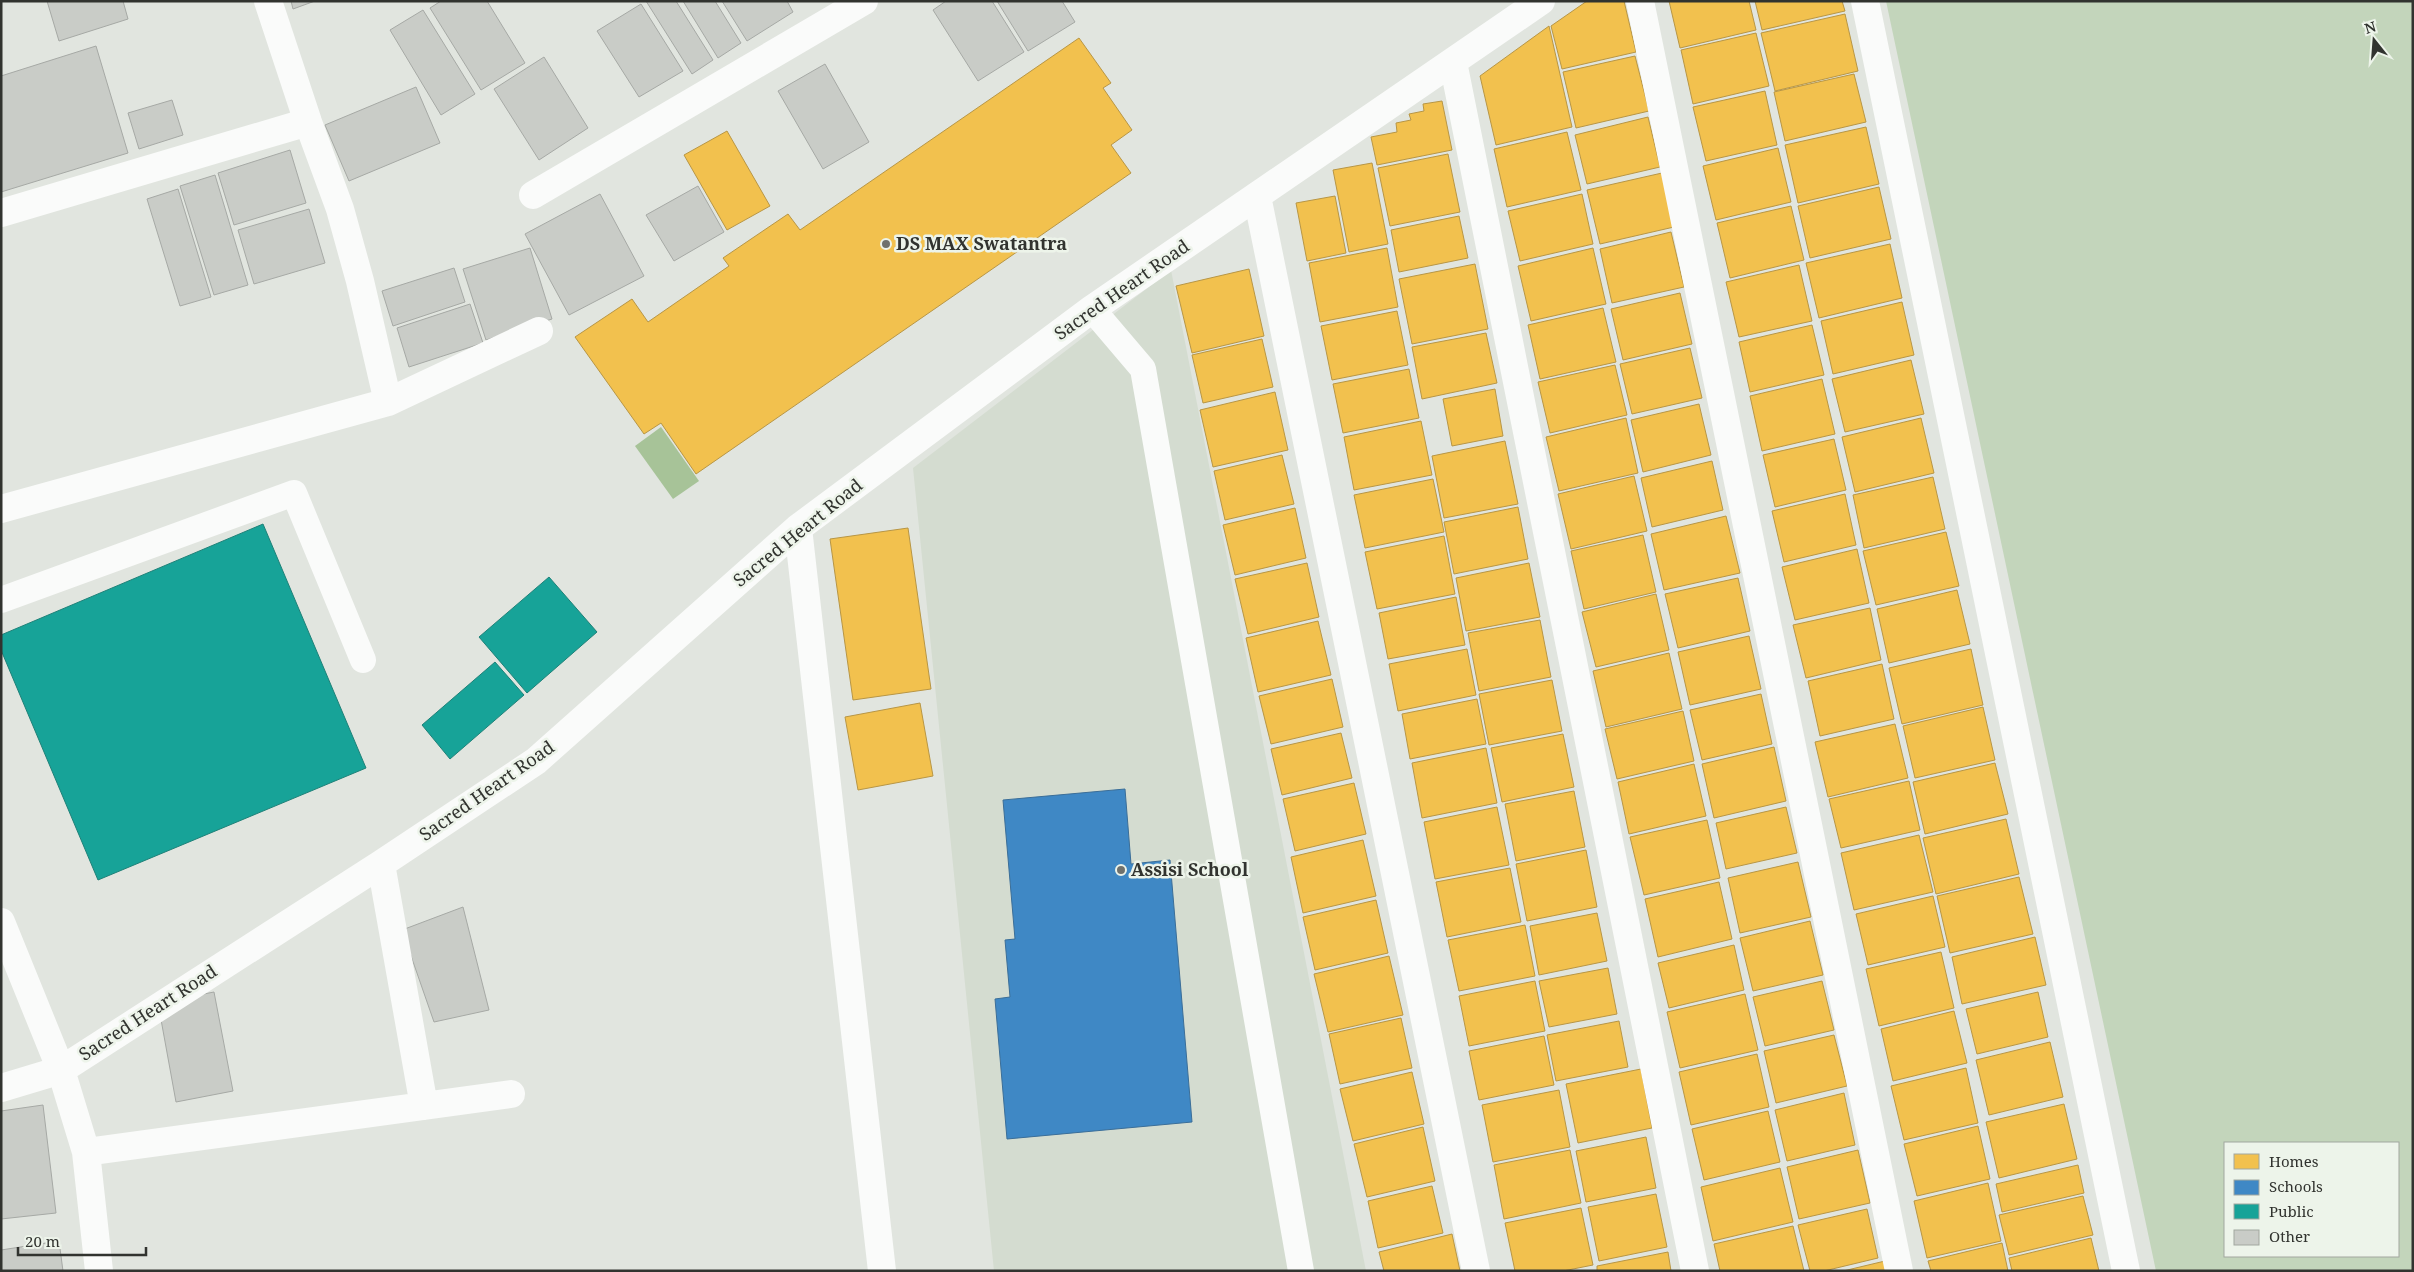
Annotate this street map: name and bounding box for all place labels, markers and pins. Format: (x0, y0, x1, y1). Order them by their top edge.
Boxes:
place label: DS MAX Swatantra (896, 231, 1067, 255)
marker: DS MAX Swatantra (880, 238, 892, 250)
place label: Assisi School (1131, 857, 1249, 881)
marker: Assisi School (1115, 864, 1127, 876)

